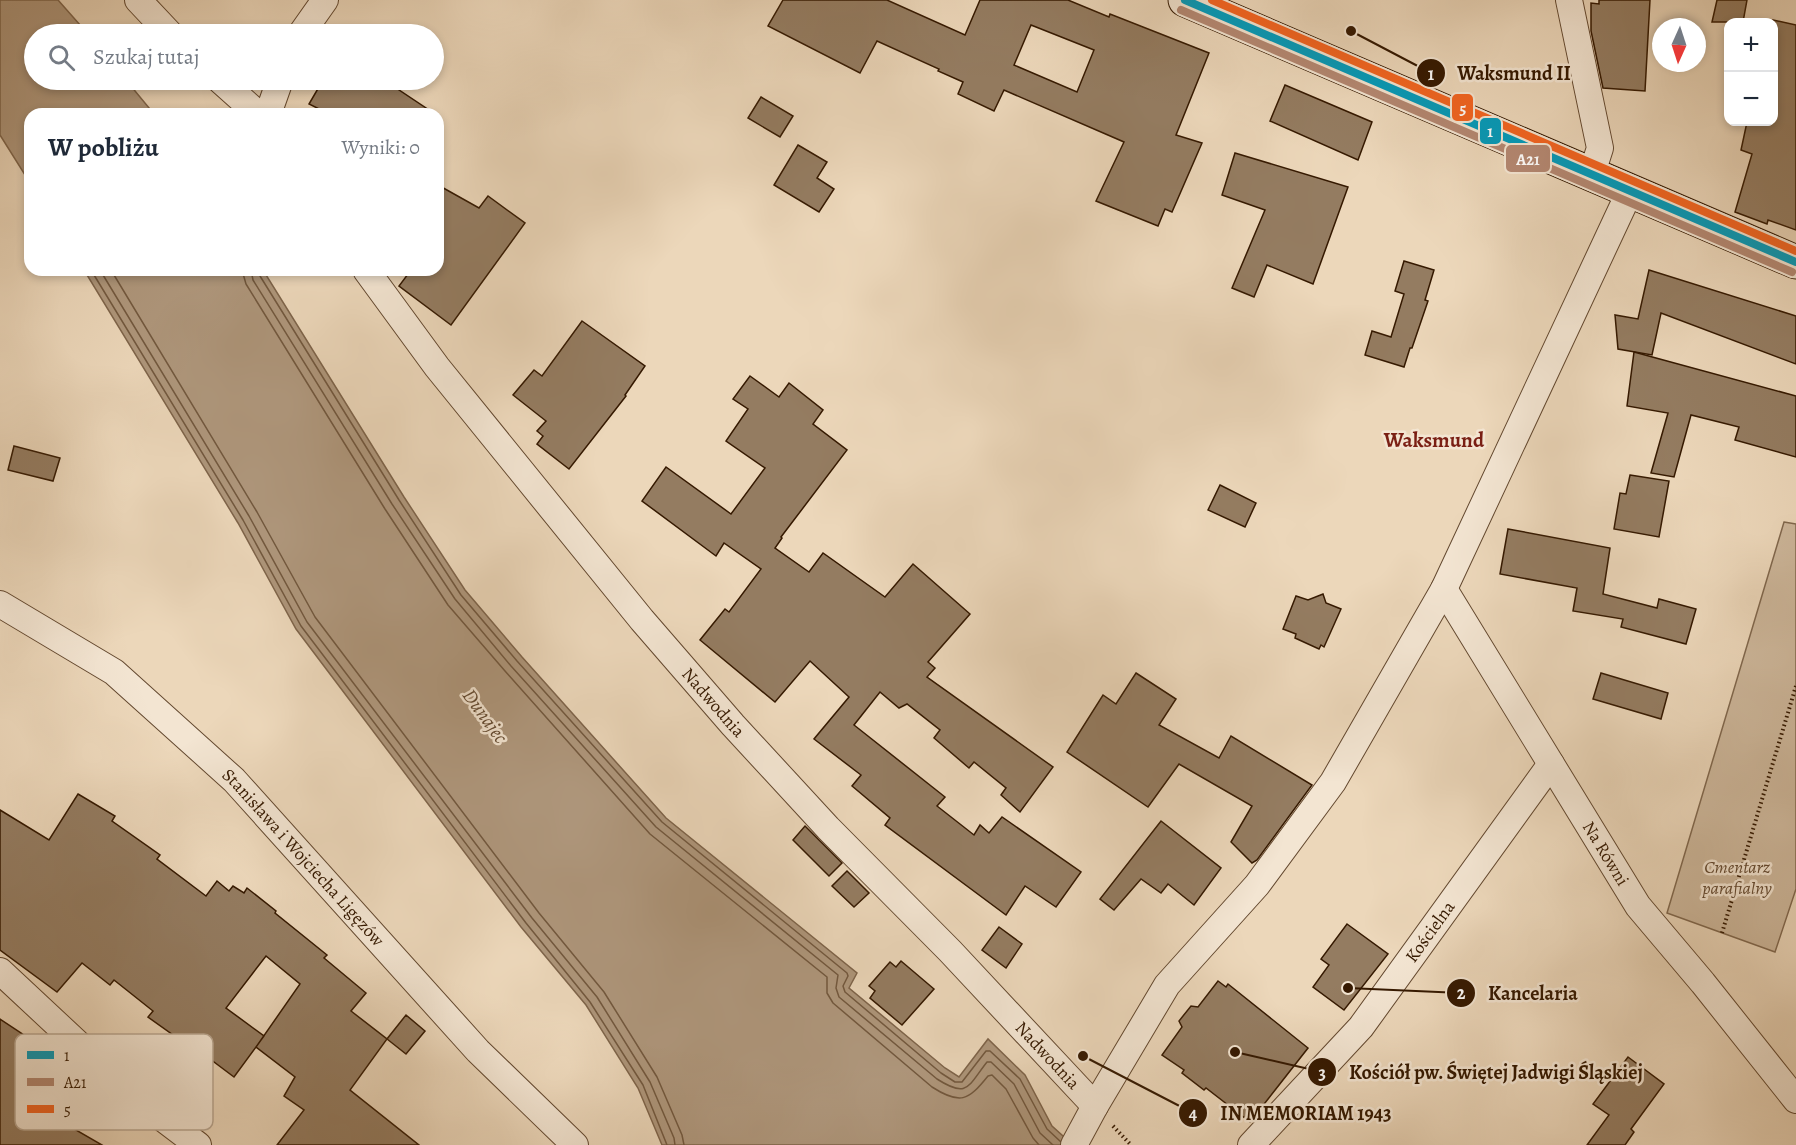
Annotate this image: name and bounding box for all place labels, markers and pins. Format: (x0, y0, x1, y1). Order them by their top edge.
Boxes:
callout: Waksmund II (1416, 54, 1583, 92)
callout: Kancelaria (1446, 974, 1590, 1012)
callout: Kościół pw. Świętej Jadwigi Śląskiej (1307, 1053, 1655, 1091)
callout: IN MEMORIAM 1943 (1178, 1094, 1403, 1132)

